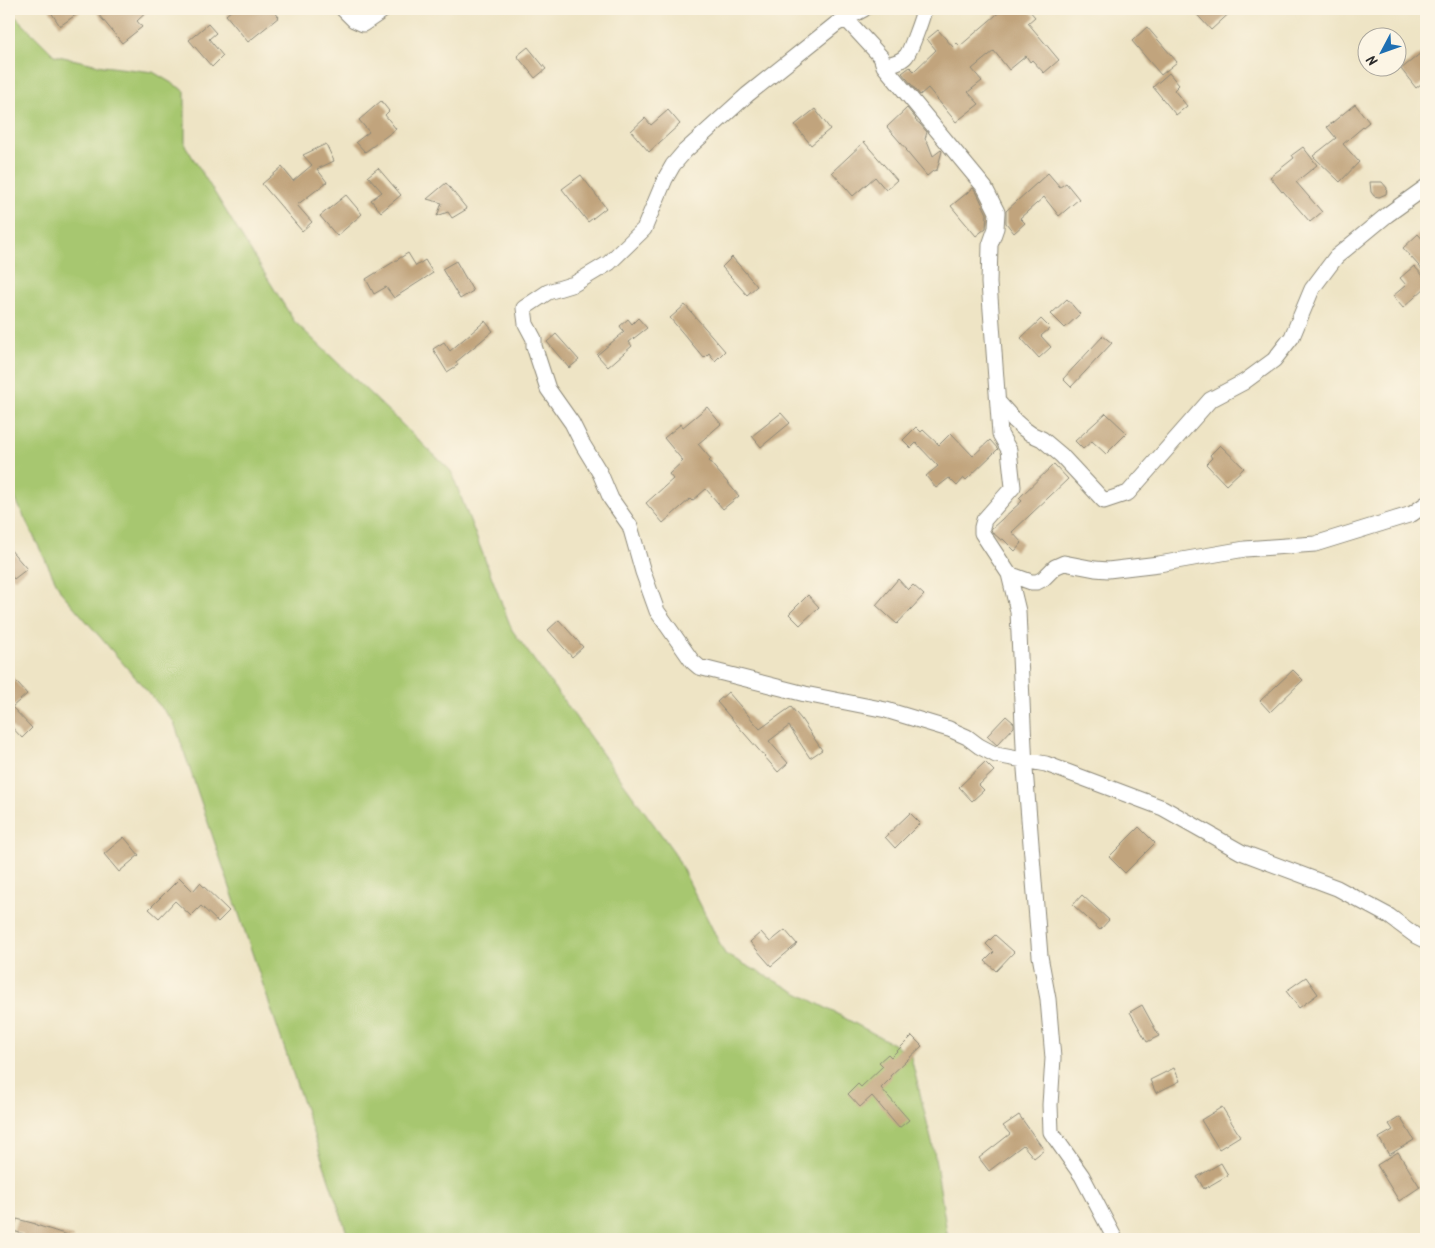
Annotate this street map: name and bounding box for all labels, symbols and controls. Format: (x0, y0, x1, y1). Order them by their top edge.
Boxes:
north arrow (1358, 28, 1408, 78)
text: N (1362, 49, 1384, 70)

